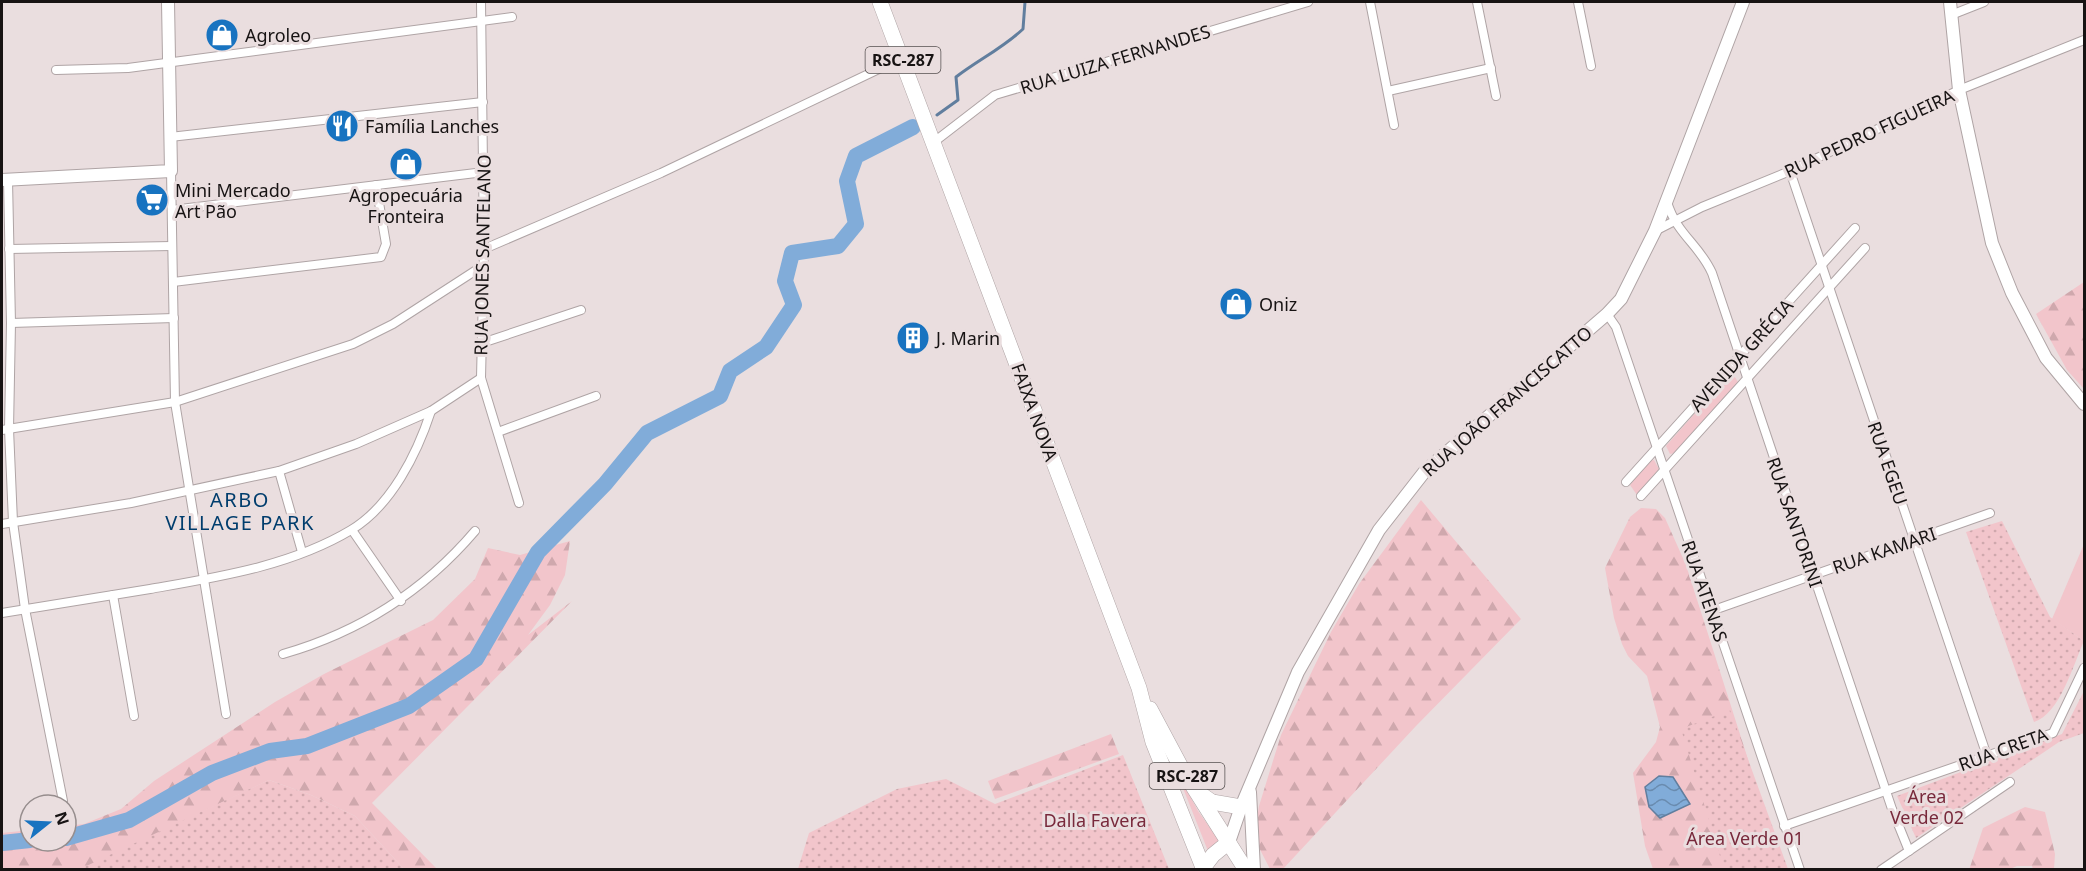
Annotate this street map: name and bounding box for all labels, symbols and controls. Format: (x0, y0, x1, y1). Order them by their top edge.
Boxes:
shop icon: Agroleo (204, 17, 240, 53)
street label: RUA LUIZA FERNANDES (1017, 19, 1213, 99)
place label: Agroleo (245, 23, 311, 47)
road number: RSC-287 (866, 47, 940, 73)
street label: RUA PEDRO FIGUEIRA (1780, 83, 1958, 183)
restaurant icon: Família Lanches (324, 108, 360, 144)
place label: Família Lanches (365, 114, 499, 138)
shop icon: Agropecuária Fronteira (388, 146, 424, 182)
street label: RUA JONES SANTELANO (468, 154, 496, 356)
place label: Mini Mercado Art Pão (175, 178, 291, 223)
supermarket icon: Mini Mercado Art Pão (134, 182, 170, 218)
place label: Agropecuária Fronteira (349, 183, 463, 228)
shop icon: Oniz (1218, 286, 1254, 322)
place label: Oniz (1259, 292, 1297, 316)
street label: AVENIDA GRÉCIA (1684, 293, 1798, 416)
building icon: J. Marin (895, 320, 931, 356)
street label: RUA JOÃO FRANCISCATTO (1417, 321, 1597, 481)
place label: J. Marin (934, 326, 1000, 350)
street label: FAIXA NOVA (1006, 360, 1064, 465)
street label: RUA EGEU (1863, 418, 1913, 508)
street label: RUA SANTORINI (1761, 454, 1829, 590)
district label: ARBO VILLAGE PARK (165, 486, 315, 536)
street label: RUA KAMARI (1829, 521, 1939, 579)
street label: RUA ATENAS (1676, 537, 1734, 645)
street label: RUA CRETA (1955, 722, 2051, 776)
road number: RSC-287 (1150, 763, 1224, 789)
park label: Área Verde 02 (1890, 784, 1964, 829)
north arrow (18, 793, 78, 853)
park label: Dalla Favera (1043, 808, 1147, 832)
text: N (50, 809, 75, 828)
park label: Área Verde 01 (1686, 826, 1804, 850)

